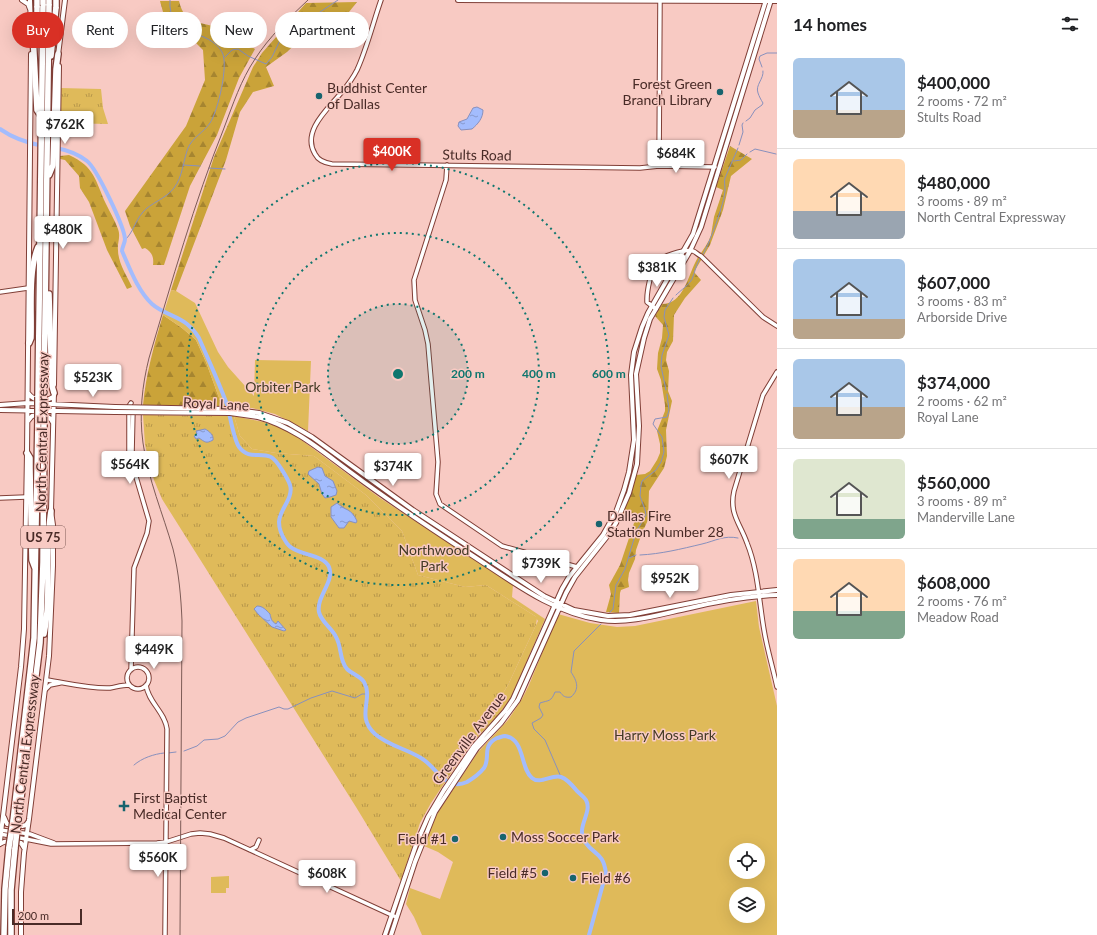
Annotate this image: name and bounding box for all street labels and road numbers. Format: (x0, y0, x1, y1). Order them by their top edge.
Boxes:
street label: Stults Road (442, 145, 512, 164)
street label: North Central Expressway (32, 351, 51, 512)
street label: Royal Lane (182, 393, 250, 414)
road number: US 75 (21, 526, 65, 548)
street label: North Central Expressway (6, 673, 43, 835)
street label: Greenville Avenue (428, 688, 509, 787)

